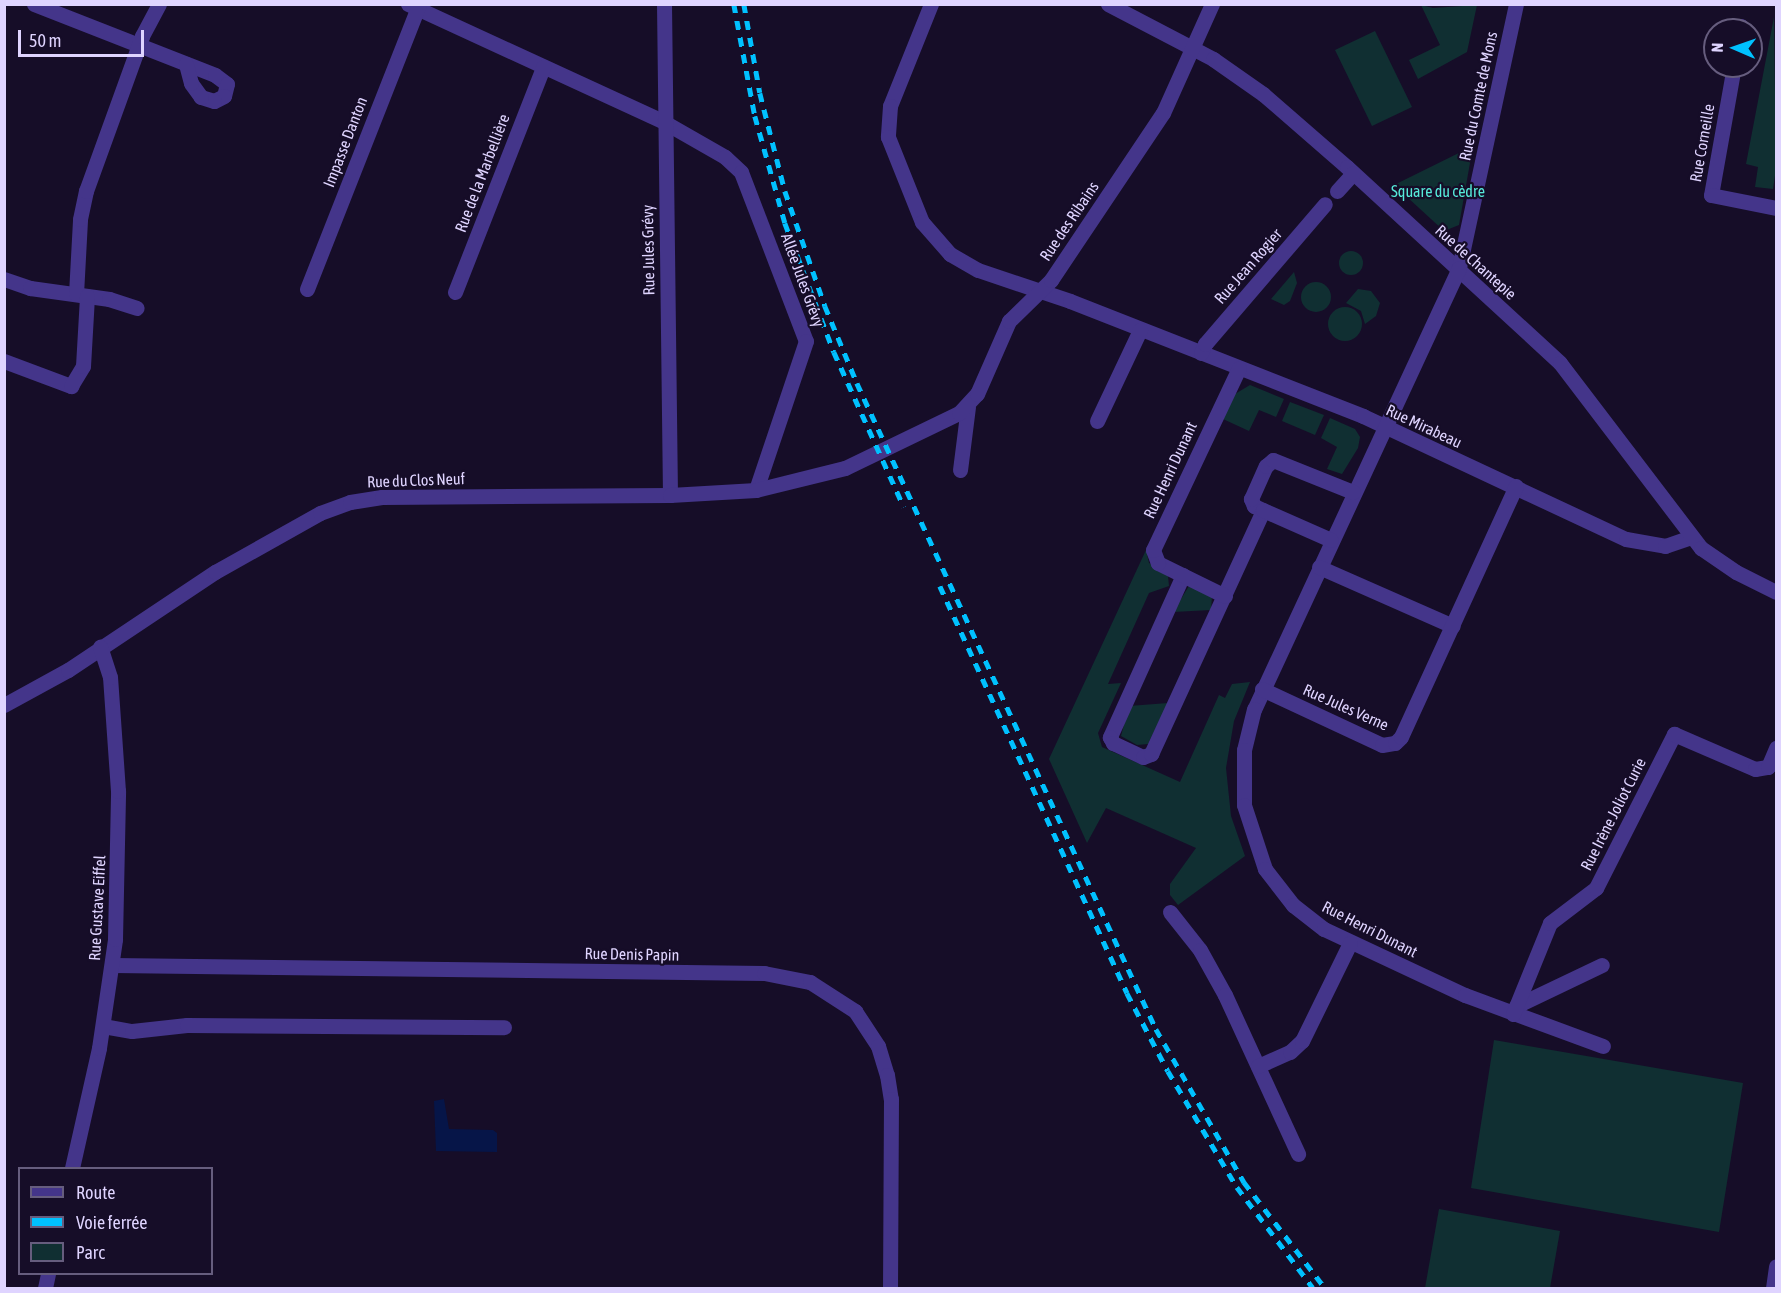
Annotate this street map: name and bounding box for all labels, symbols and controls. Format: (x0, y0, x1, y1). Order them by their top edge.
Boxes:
scale bar (21, 18, 147, 56)
north arrow (1703, 18, 1763, 78)
text: 50 m (29, 30, 61, 51)
street label: Rue du Comte de Mons (1455, 30, 1501, 162)
text: N (1708, 42, 1726, 52)
street label: Impasse Danton (319, 94, 371, 190)
street label: Rue Corneille (1686, 102, 1718, 184)
street label: Rue de la Marbellière (451, 111, 513, 235)
street label: Rue des Ribains (1035, 178, 1103, 264)
park label: Square du cèdre (1391, 181, 1485, 201)
street label: Rue Jules Grévy (638, 204, 658, 296)
street label: Rue de Chantepie (1431, 221, 1521, 303)
street label: Rue Jean Rogier (1210, 225, 1286, 307)
street label: Allée Jules Grévy (777, 231, 829, 329)
street label: Rue Mirabeau (1383, 400, 1465, 452)
street label: Rue Henri Dunant (1139, 419, 1201, 521)
street label: Rue du Clos Neuf (367, 469, 465, 491)
street label: Rue Jules Verne (1300, 680, 1392, 734)
street label: Rue Irène Joliot Curie (1576, 754, 1650, 874)
street label: Rue Gustave Eiffel (85, 855, 109, 961)
street label: Rue Henri Dunant (1319, 897, 1421, 961)
street label: Rue Denis Papin (585, 944, 679, 964)
legend (18, 1167, 213, 1275)
text: Route (76, 1182, 115, 1203)
text: Voie ferrée (76, 1212, 148, 1233)
text: Parc (76, 1242, 105, 1263)

